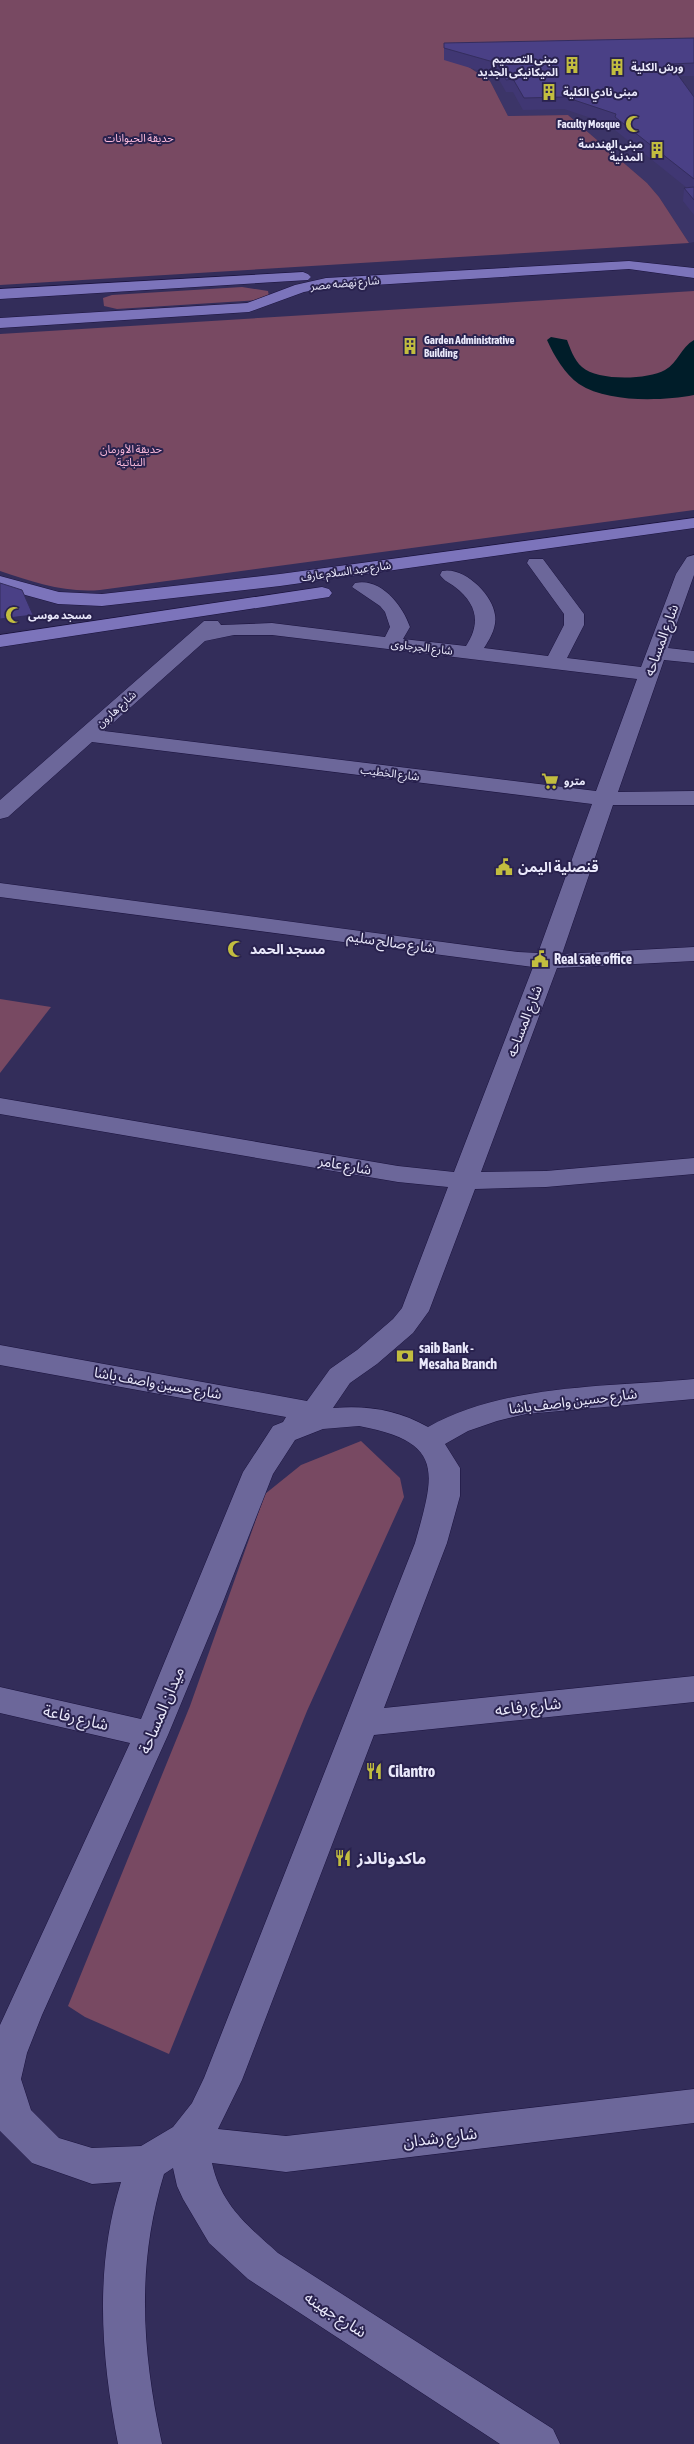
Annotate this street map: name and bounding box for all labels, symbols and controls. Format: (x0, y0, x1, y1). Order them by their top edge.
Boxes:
place label: مبنى التصميم الميكانيكى الجديد (477, 53, 558, 79)
building icon: مبنى التصميم الميكانيكى الجديد (562, 55, 582, 75)
building icon: ورش الكلية (607, 57, 627, 77)
place label: ورش الكلية (631, 61, 683, 74)
building icon: مبنى نادي الكلية (539, 82, 559, 102)
place label: مبنى نادي الكلية (563, 86, 638, 102)
mosque icon: Faculty Mosque (624, 114, 644, 134)
place label: Faculty Mosque (557, 118, 620, 130)
park label: حديقة الحيوانات (104, 132, 174, 145)
place label: مبنى الهندسة المدنية (578, 138, 643, 164)
building icon: مبنى الهندسة المدنية (647, 140, 667, 160)
street label: شارع نهضه مصر (309, 274, 381, 294)
place label: Garden Administrative Building (424, 334, 514, 359)
building icon: Garden Administrative Building (400, 336, 420, 356)
park label: حديقة الأورمان النباتية (100, 443, 162, 469)
street label: شارع عبد السلام عارف (300, 559, 393, 585)
street label: شارع المساحه (641, 602, 684, 679)
mosque icon: مسجد موسى (4, 605, 24, 625)
place label: مسجد موسى (28, 609, 92, 622)
street label: شارع الجرجاوى (390, 637, 454, 659)
street label: شارع هارون (94, 688, 140, 731)
street label: شارع الخطيب (360, 763, 421, 785)
supermarket icon: مترو (540, 771, 560, 791)
place label: مترو (564, 775, 585, 788)
public building icon: قنصلية اليمن (494, 857, 514, 877)
place label: قنصلية اليمن (518, 859, 598, 875)
street label: شارع صالح سليم (345, 928, 436, 959)
mosque icon: مسجد الحمد (226, 939, 246, 959)
place label: مسجد الحمد (250, 941, 325, 957)
public building icon: Real sate office (530, 949, 550, 969)
place label: Real sate office (554, 951, 632, 967)
street label: شارع المساحه (503, 983, 548, 1060)
street label: شارع عامر (316, 1152, 373, 1180)
place label: saib Bank - Mesaha Branch (419, 1340, 497, 1372)
bank icon: saib Bank - Mesaha Branch (395, 1346, 415, 1366)
street label: شارع حسين واصف باشا (93, 1364, 223, 1405)
street label: شارع حسين واصف باشا (508, 1385, 638, 1420)
street label: ميدان المساحة (135, 1664, 188, 1756)
street label: شارع رفاعه (494, 1694, 562, 1722)
street label: شارع رفاعة (41, 1701, 110, 1737)
restaurant icon: Cilantro (364, 1761, 384, 1781)
place label: Cilantro (388, 1762, 436, 1780)
restaurant icon: ماكدونالدز (333, 1848, 353, 1868)
place label: ماكدونالدز (356, 1849, 426, 1868)
street label: شارع رشدان (402, 2124, 479, 2154)
street label: شارع جهينه (300, 2287, 370, 2344)

